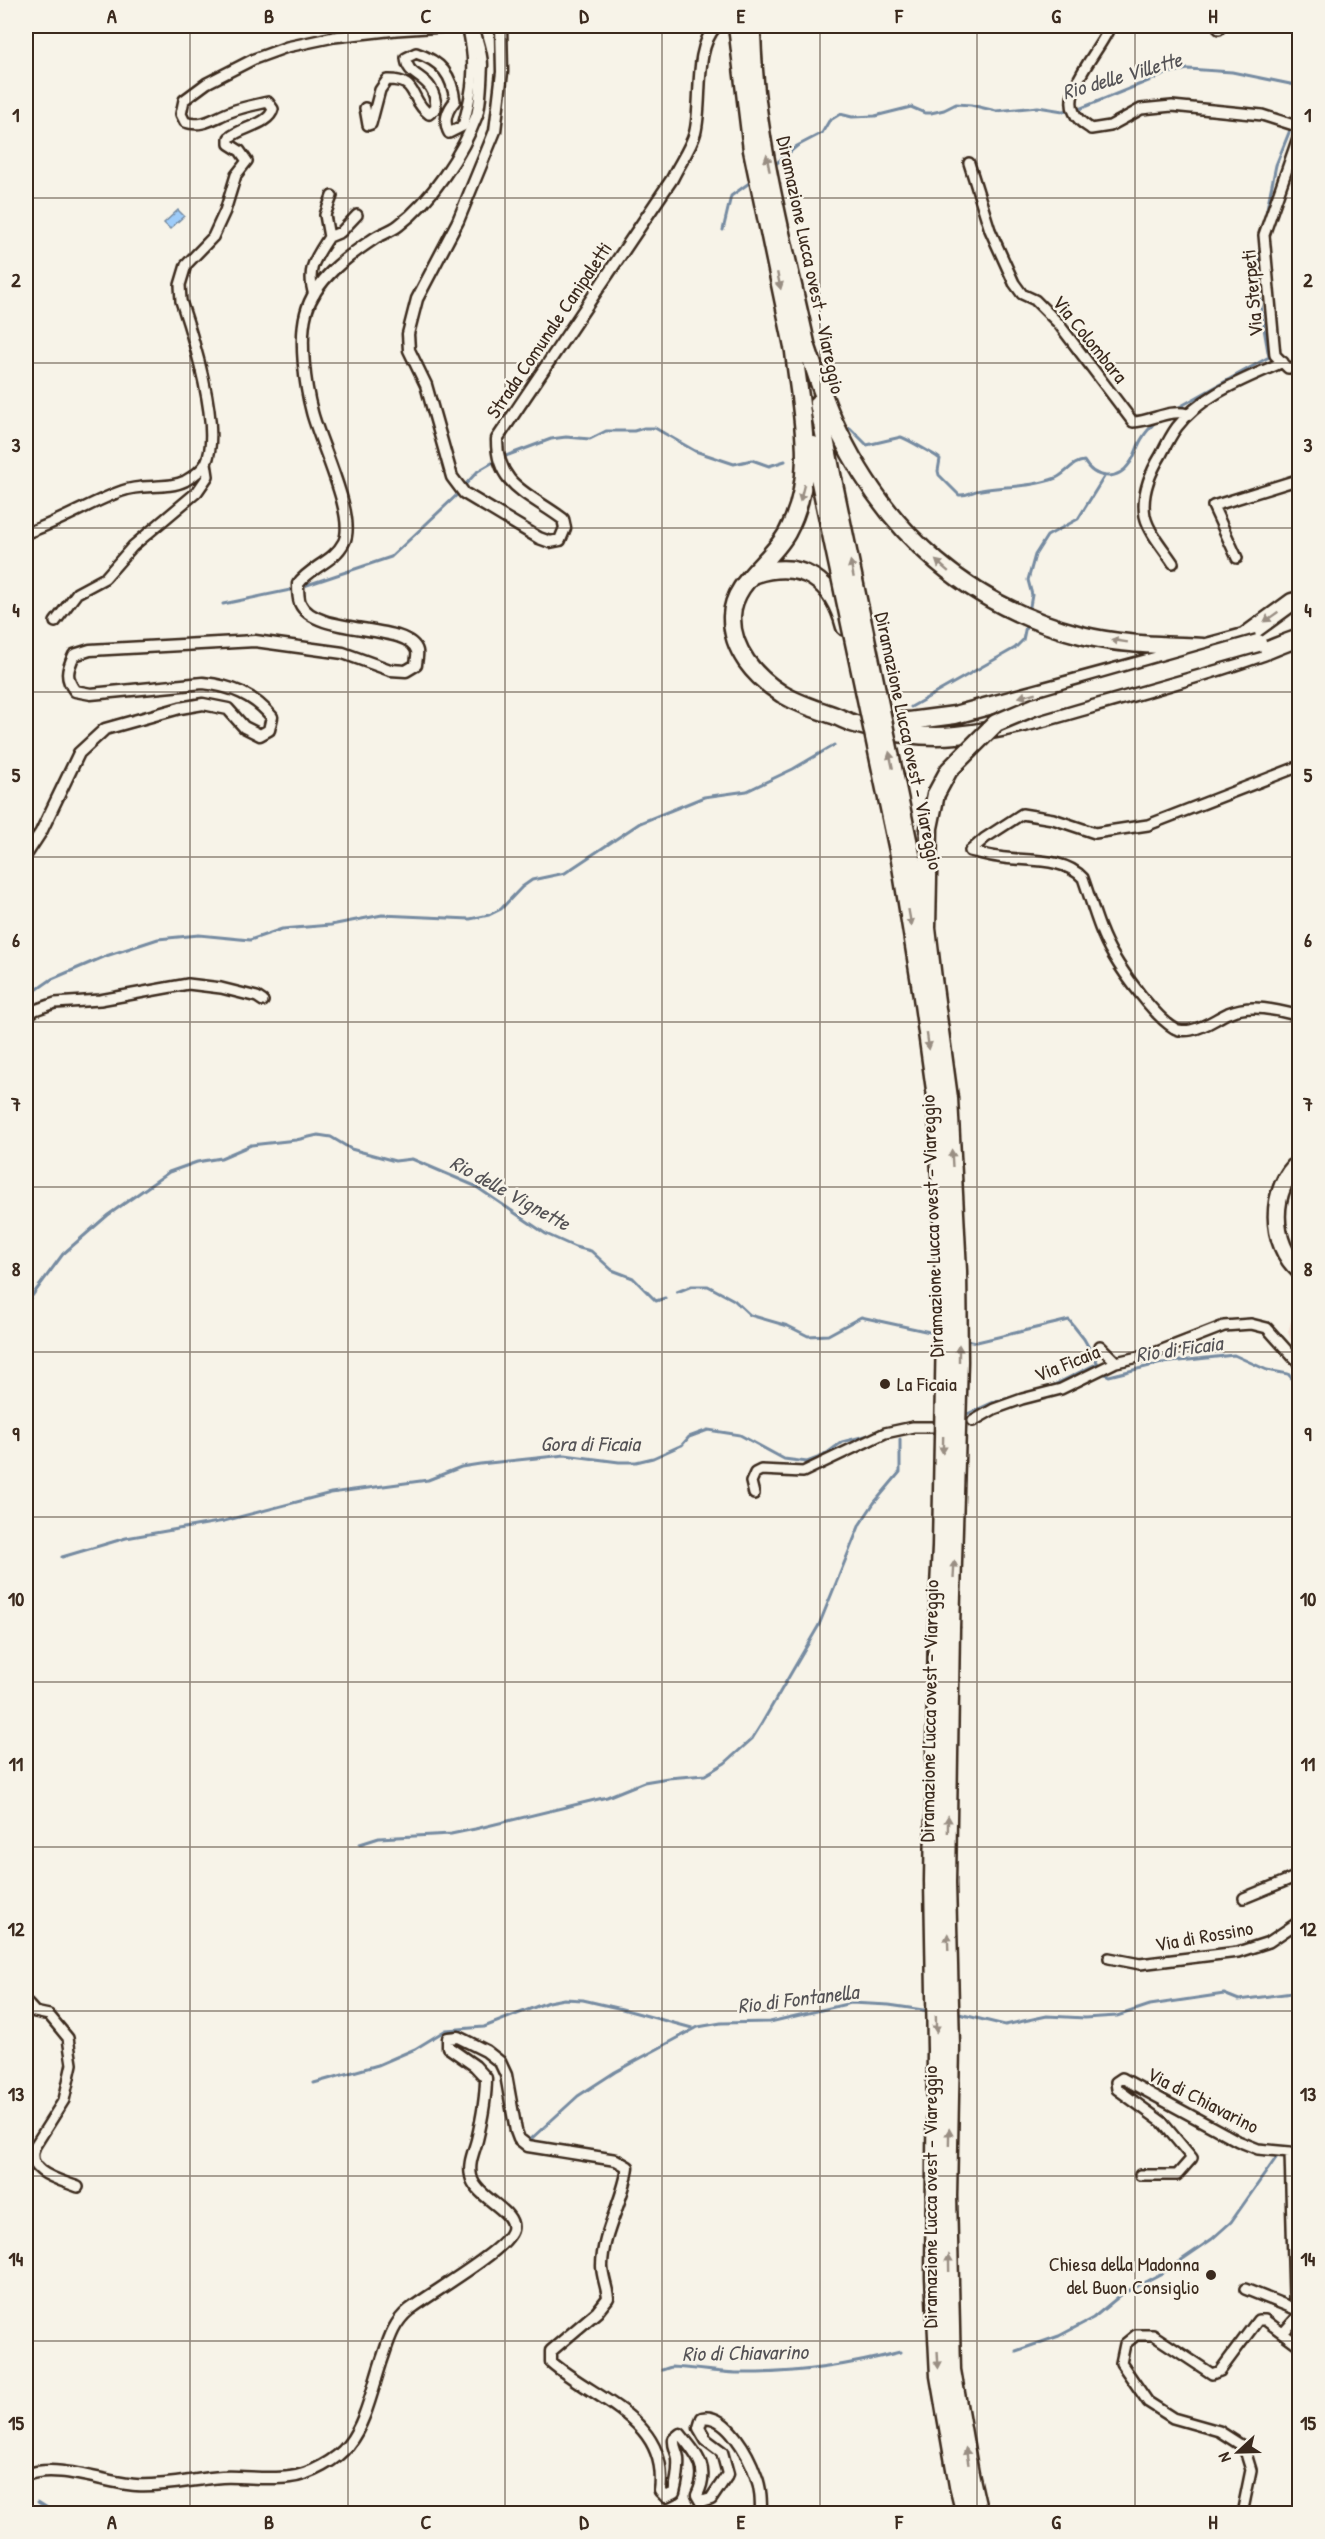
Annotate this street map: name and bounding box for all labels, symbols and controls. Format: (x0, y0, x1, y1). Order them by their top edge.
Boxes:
text: A (107, 2, 117, 29)
text: B (264, 2, 274, 29)
text: C (421, 2, 432, 29)
text: D (579, 2, 589, 29)
text: E (737, 2, 746, 29)
text: F (894, 2, 904, 29)
text: G (1051, 2, 1061, 29)
text: H (1208, 2, 1218, 29)
water label: Rio delle Villette (1059, 44, 1187, 106)
text: 1 (12, 101, 20, 128)
text: 1 (1304, 101, 1312, 128)
street label: Diramazione Lucca ovest - Viareggio (771, 134, 852, 396)
one-way arrow (763, 153, 772, 172)
street label: Strada Comunale Canipaletti (479, 236, 618, 423)
street label: Via Sterpeti (1234, 248, 1269, 338)
text: 2 (11, 266, 21, 293)
text: 2 (1303, 266, 1313, 293)
one-way arrow (775, 271, 784, 290)
street label: Via Colombara (1047, 289, 1134, 388)
text: 3 (12, 431, 21, 458)
text: 3 (1304, 431, 1313, 458)
one-way arrow (797, 484, 806, 502)
one-way arrow (847, 560, 856, 579)
one-way arrow (935, 560, 950, 573)
text: 4 (12, 596, 20, 623)
text: 4 (1304, 596, 1312, 623)
street label: Diramazione Lucca ovest - Viareggio (869, 610, 950, 872)
one-way arrow (1263, 611, 1279, 622)
one-way arrow (1109, 637, 1128, 646)
one-way arrow (1018, 691, 1036, 700)
one-way arrow (886, 751, 895, 770)
text: 5 (12, 761, 21, 788)
text: 5 (1304, 761, 1313, 788)
one-way arrow (906, 909, 915, 928)
text: 6 (12, 926, 20, 953)
text: 6 (1304, 926, 1312, 953)
one-way arrow (923, 1031, 933, 1050)
text: 7 (10, 1090, 21, 1117)
text: 7 (1302, 1090, 1313, 1117)
street label: Diramazione Lucca ovest - Viareggio (913, 1094, 950, 1358)
water label: Rio delle Vignette (445, 1148, 577, 1238)
one-way arrow (948, 1149, 957, 1168)
text: 8 (12, 1255, 21, 1282)
text: 8 (1304, 1255, 1313, 1282)
water label: Rio di Ficaia (1134, 1328, 1227, 1369)
street label: Via Ficaia (1030, 1337, 1104, 1388)
one-way arrow (954, 1344, 964, 1363)
place label: La Ficaia (897, 1370, 957, 1397)
marker: La Ficaia (878, 1377, 892, 1391)
text: 9 (12, 1420, 20, 1447)
text: 9 (1304, 1420, 1312, 1447)
water label: Gora di Ficaia (540, 1429, 642, 1458)
one-way arrow (938, 1436, 948, 1455)
one-way arrow (949, 1560, 958, 1579)
street label: Diramazione Lucca ovest - Viareggio (913, 1580, 944, 1842)
text: 10 (8, 1585, 24, 1612)
text: 10 (1300, 1585, 1316, 1612)
text: 11 (9, 1750, 23, 1777)
text: 11 (1301, 1750, 1315, 1777)
one-way arrow (943, 1815, 952, 1834)
street label: Via di Rossino (1153, 1914, 1255, 1957)
text: 12 (8, 1915, 25, 1942)
text: 12 (1300, 1915, 1317, 1942)
one-way arrow (943, 1933, 953, 1952)
water label: Rio di Fontanella (736, 1976, 863, 2020)
one-way arrow (931, 2014, 941, 2033)
street label: Via di Chiavarino (1143, 2060, 1264, 2139)
street label: Diramazione Lucca ovest - Viareggio (916, 2066, 943, 2328)
text: 13 (8, 2080, 24, 2107)
text: 13 (1300, 2080, 1316, 2107)
one-way arrow (945, 2128, 954, 2147)
text: 14 (9, 2245, 24, 2272)
text: 14 (1301, 2245, 1316, 2272)
place label: Chiesa della Madonna del Buon Consiglio (1049, 2250, 1199, 2300)
one-way arrow (944, 2253, 953, 2272)
marker: Chiesa della Madonna del Buon Consiglio (1204, 2268, 1218, 2282)
water label: Rio di Chiavarino (682, 2337, 810, 2368)
one-way arrow (934, 2351, 943, 2370)
text: 15 (8, 2409, 24, 2436)
text: 15 (1300, 2409, 1316, 2436)
north arrow (1208, 2422, 1268, 2482)
one-way arrow (962, 2447, 971, 2466)
text: N (1212, 2449, 1236, 2466)
text: A (107, 2508, 117, 2535)
text: B (264, 2508, 274, 2535)
text: C (421, 2508, 432, 2535)
text: D (579, 2508, 589, 2535)
text: E (737, 2508, 746, 2535)
text: F (894, 2508, 904, 2535)
text: G (1051, 2508, 1061, 2535)
text: H (1208, 2508, 1218, 2535)

